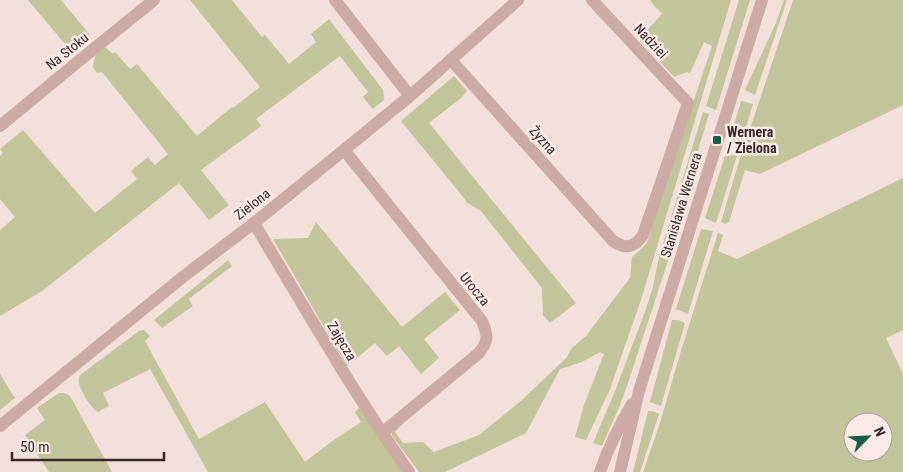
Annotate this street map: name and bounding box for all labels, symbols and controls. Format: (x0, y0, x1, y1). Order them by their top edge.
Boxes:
street label: Nadziei (631, 20, 671, 62)
street label: Na Stoku (43, 29, 91, 73)
street label: Żyzna (526, 123, 560, 157)
place label: Wernera / Zielona (727, 124, 777, 156)
marker: Wernera / Zielona (711, 134, 723, 146)
street label: Stanisława Wernera (657, 151, 705, 259)
street label: Zielona (231, 185, 273, 223)
street label: Urocza (457, 269, 493, 309)
street label: Zajęcza (324, 318, 360, 364)
north arrow (843, 412, 893, 462)
text: N (871, 425, 889, 439)
scale bar (12, 430, 165, 462)
text: 50 m (20, 438, 50, 456)

